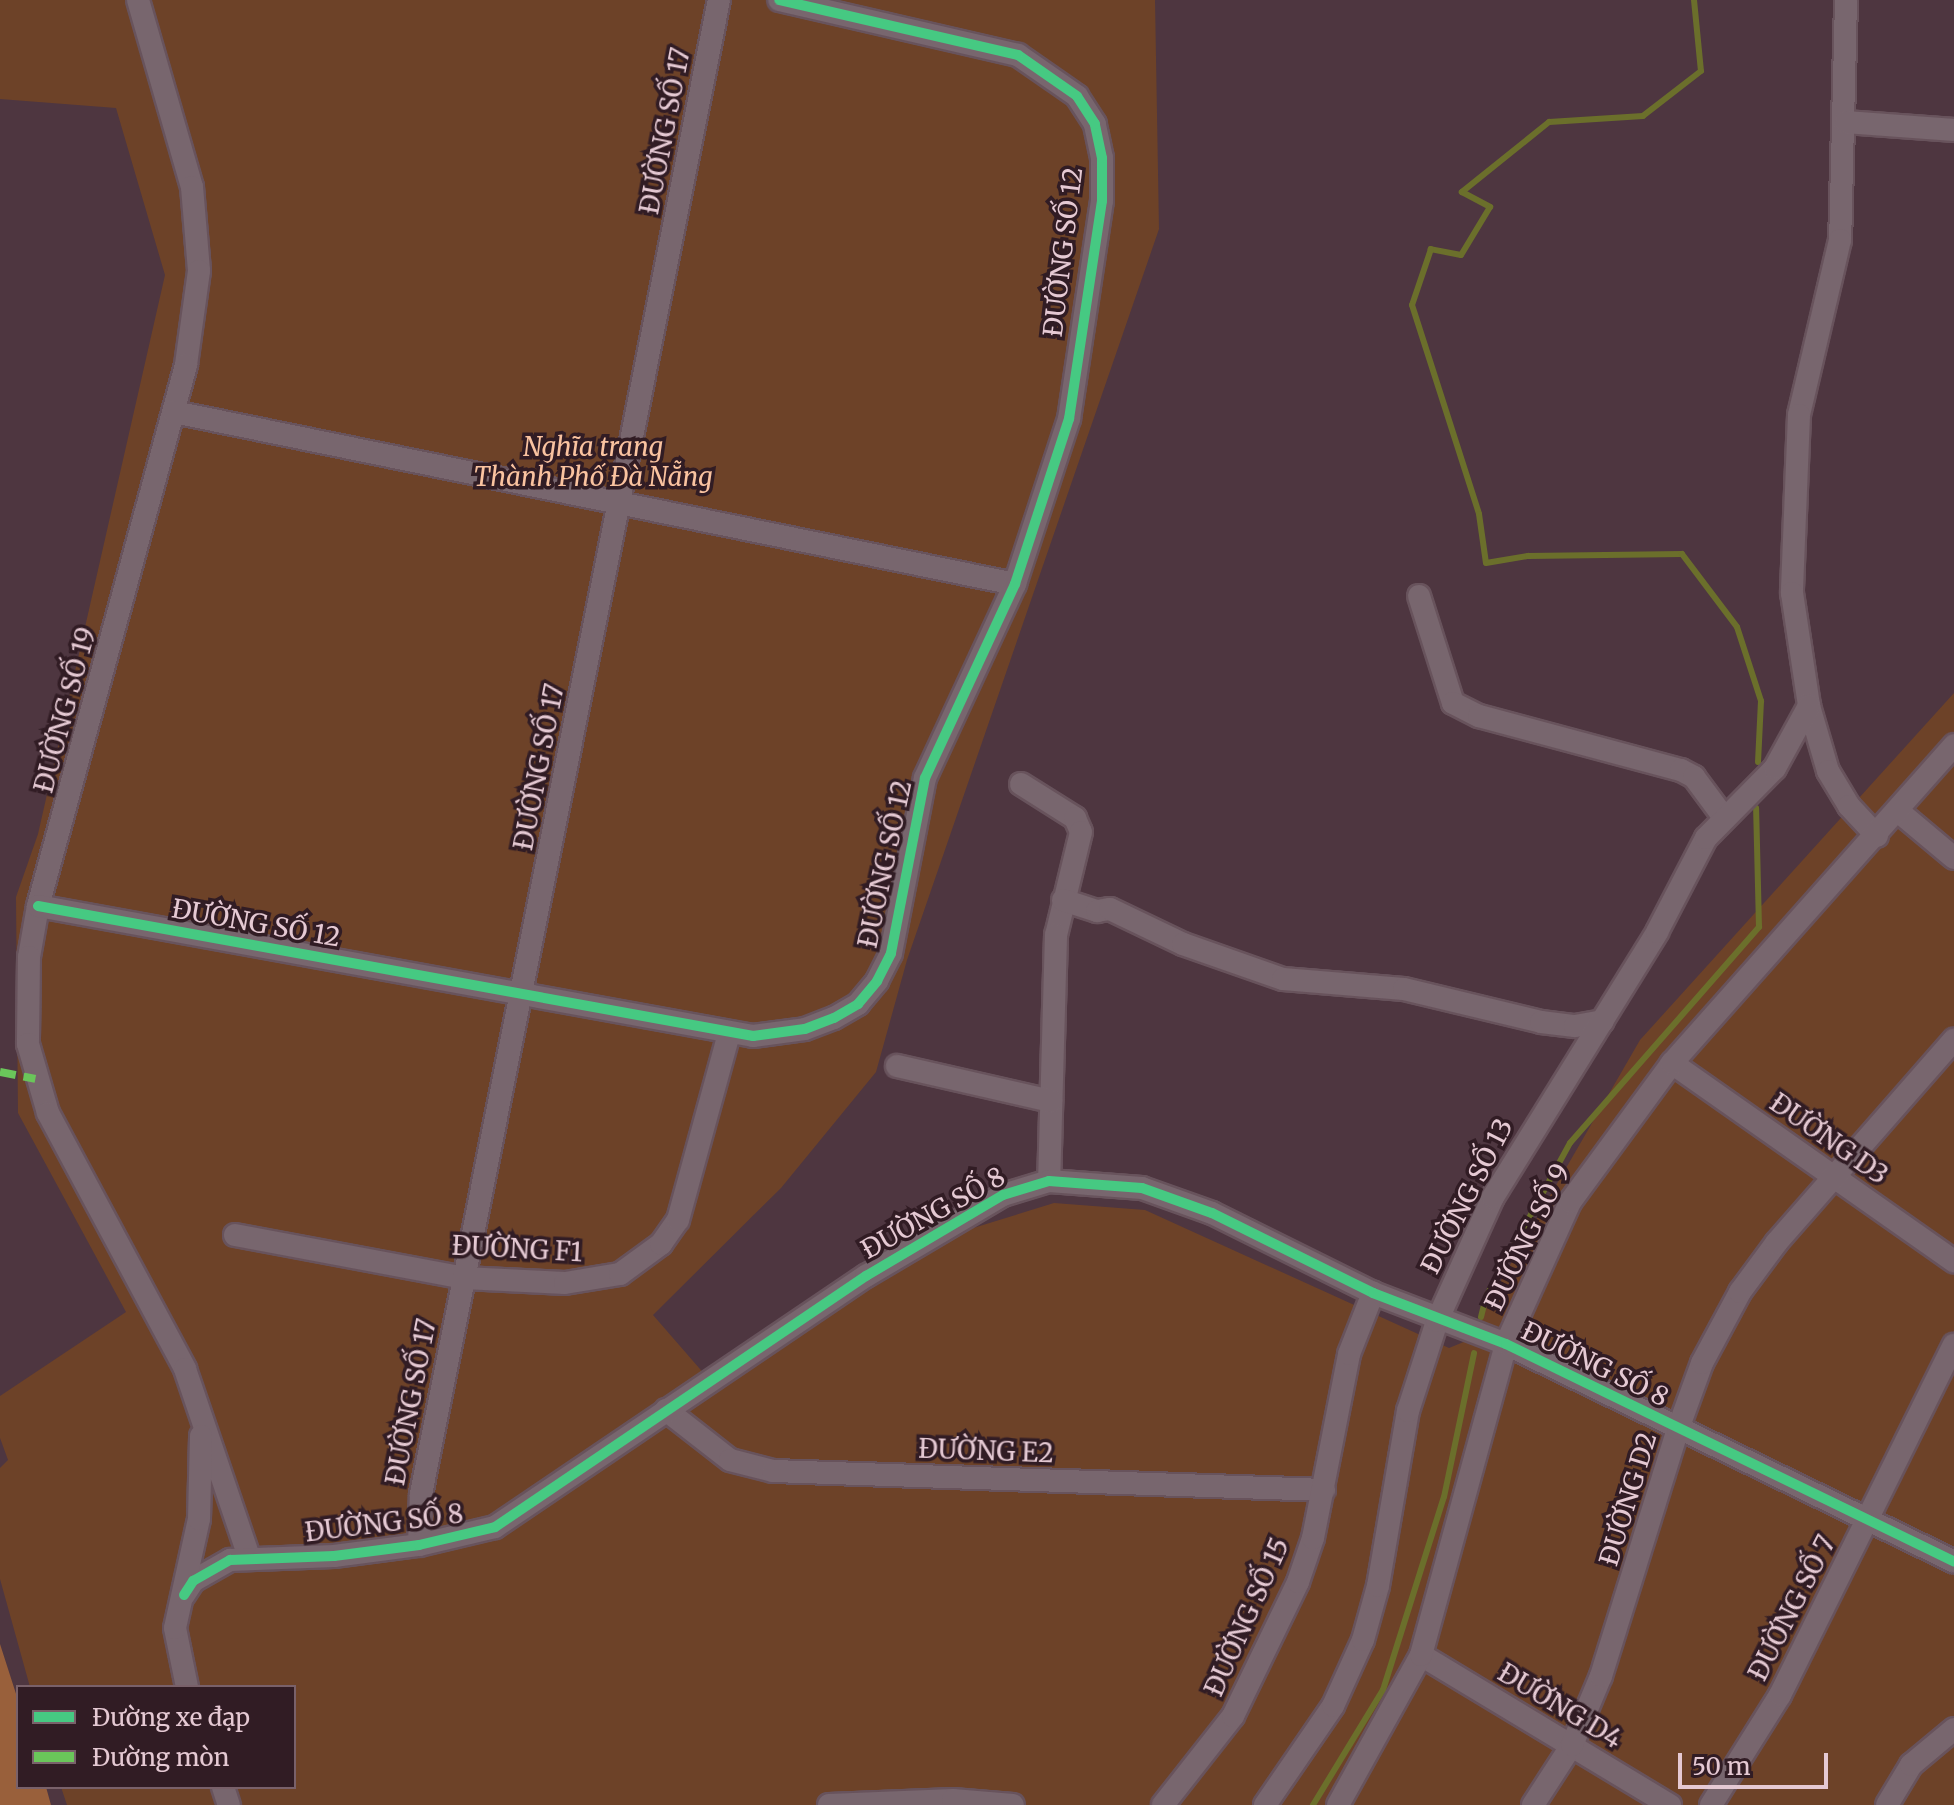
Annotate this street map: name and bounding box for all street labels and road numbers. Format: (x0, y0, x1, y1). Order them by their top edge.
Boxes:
street label: ĐƯỜNG SỐ 17 (634, 45, 696, 217)
street label: ĐƯỜNG SỐ 12 (1037, 165, 1089, 339)
street label: ĐƯỜNG SỐ 19 (28, 624, 102, 796)
street label: ĐƯỜNG SỐ 17 (508, 681, 570, 853)
street label: ĐƯỜNG SỐ 12 (852, 777, 918, 951)
street label: ĐƯỜNG SỐ 12 (169, 893, 343, 953)
street label: ĐƯỜNG D3 (1764, 1087, 1894, 1191)
street label: ĐƯỜNG SỐ 13 (1415, 1113, 1519, 1279)
street label: ĐƯỜNG SỐ 9 (1478, 1159, 1576, 1315)
street label: ĐƯỜNG SỐ 8 (856, 1161, 1010, 1265)
street label: ĐƯỜNG F1 (451, 1230, 583, 1268)
street label: ĐƯỜNG SỐ 8 (1517, 1315, 1673, 1413)
street label: ĐƯỜNG SỐ 17 (380, 1316, 442, 1488)
street label: ĐƯỜNG D2 (1593, 1429, 1663, 1569)
street label: ĐƯỜNG E2 (918, 1433, 1054, 1469)
street label: ĐƯỜNG SỐ 8 (303, 1498, 465, 1548)
street label: ĐƯỜNG SỐ 7 (1742, 1530, 1842, 1686)
street label: ĐƯỜNG SỐ 15 (1198, 1533, 1296, 1701)
street label: ĐƯỜNG D4 (1493, 1657, 1627, 1755)

